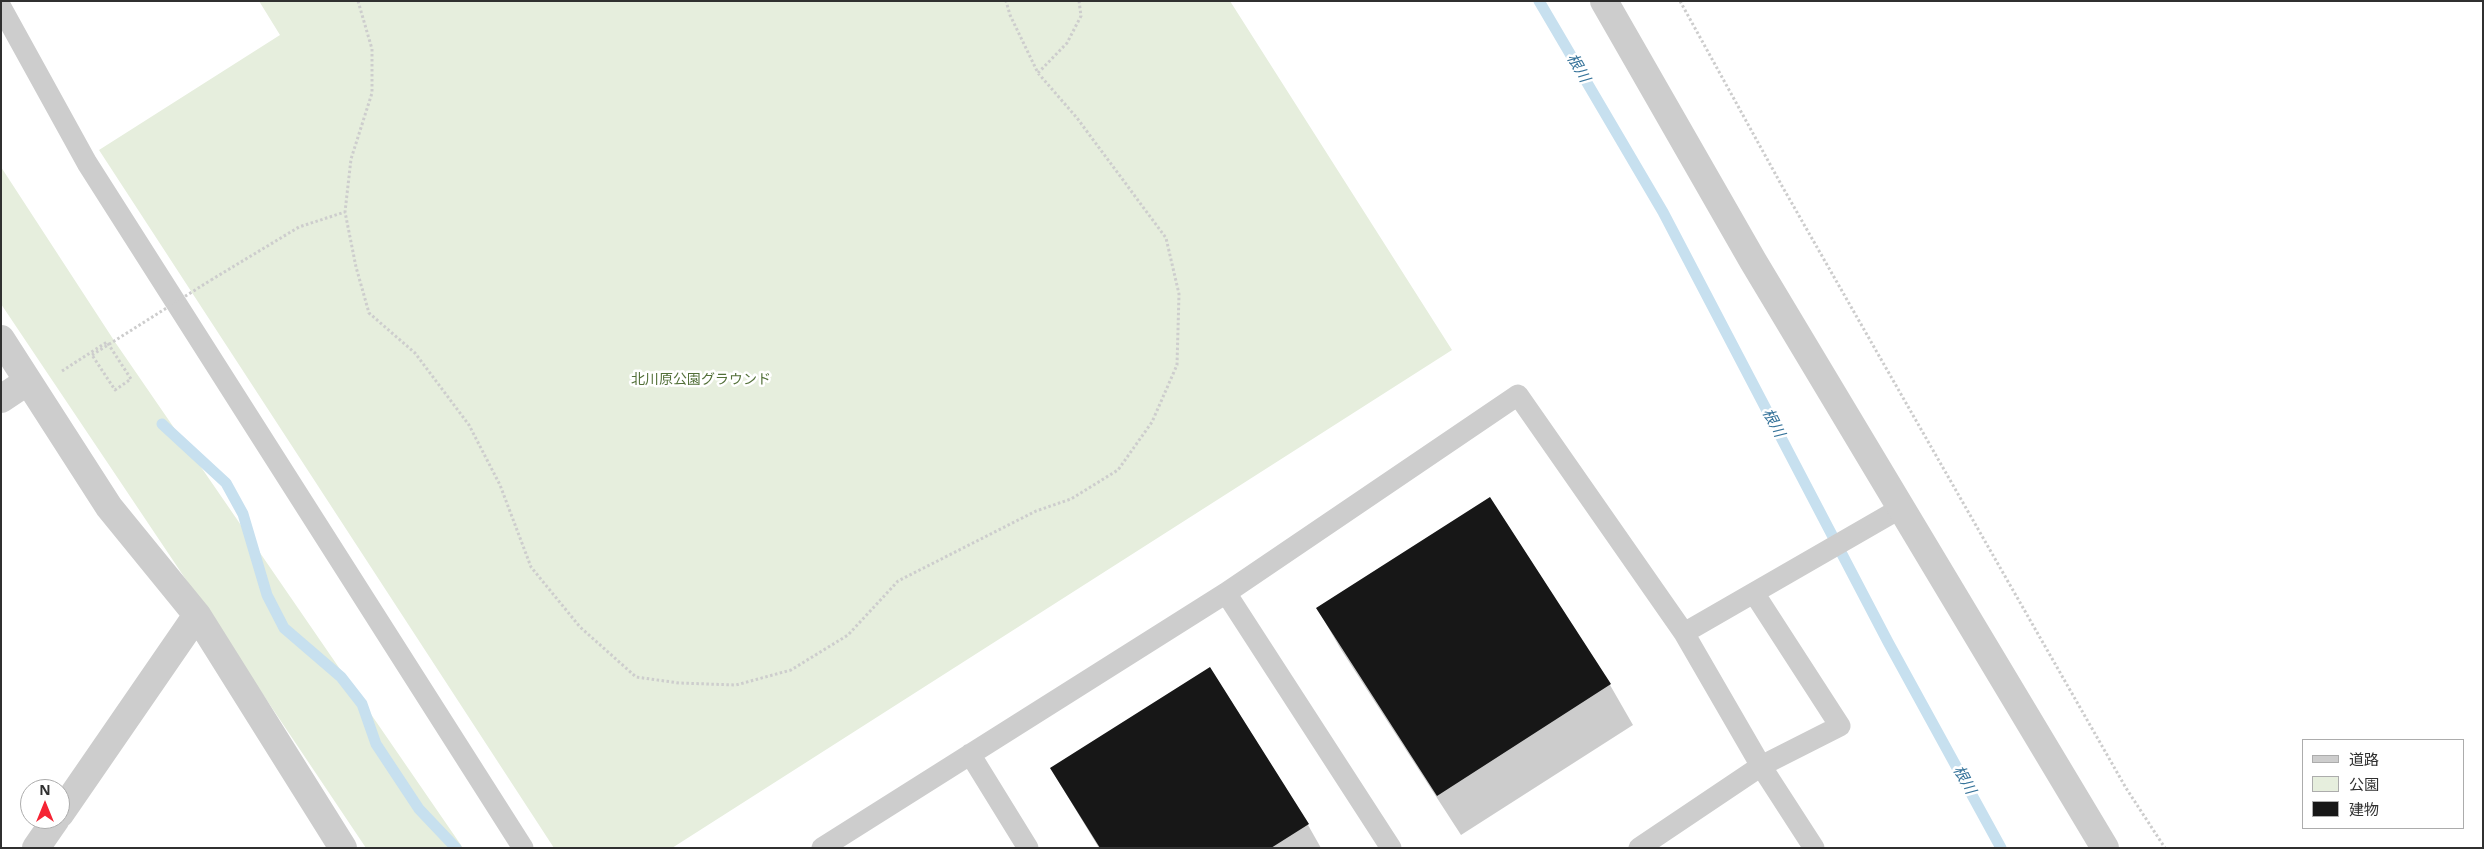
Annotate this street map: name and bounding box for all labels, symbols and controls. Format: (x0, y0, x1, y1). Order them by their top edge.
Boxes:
water label: 根川 (1563, 51, 1593, 85)
park label: 北川原公園グラウンド (631, 372, 771, 388)
water label: 根川 (1758, 406, 1788, 440)
legend (2302, 739, 2464, 829)
text: 道路 (2349, 749, 2379, 769)
water label: 根川 (1949, 763, 1979, 797)
text: 公園 (2349, 774, 2379, 794)
north arrow (20, 779, 70, 829)
text: N (39, 780, 51, 799)
text: 建物 (2349, 799, 2379, 819)

